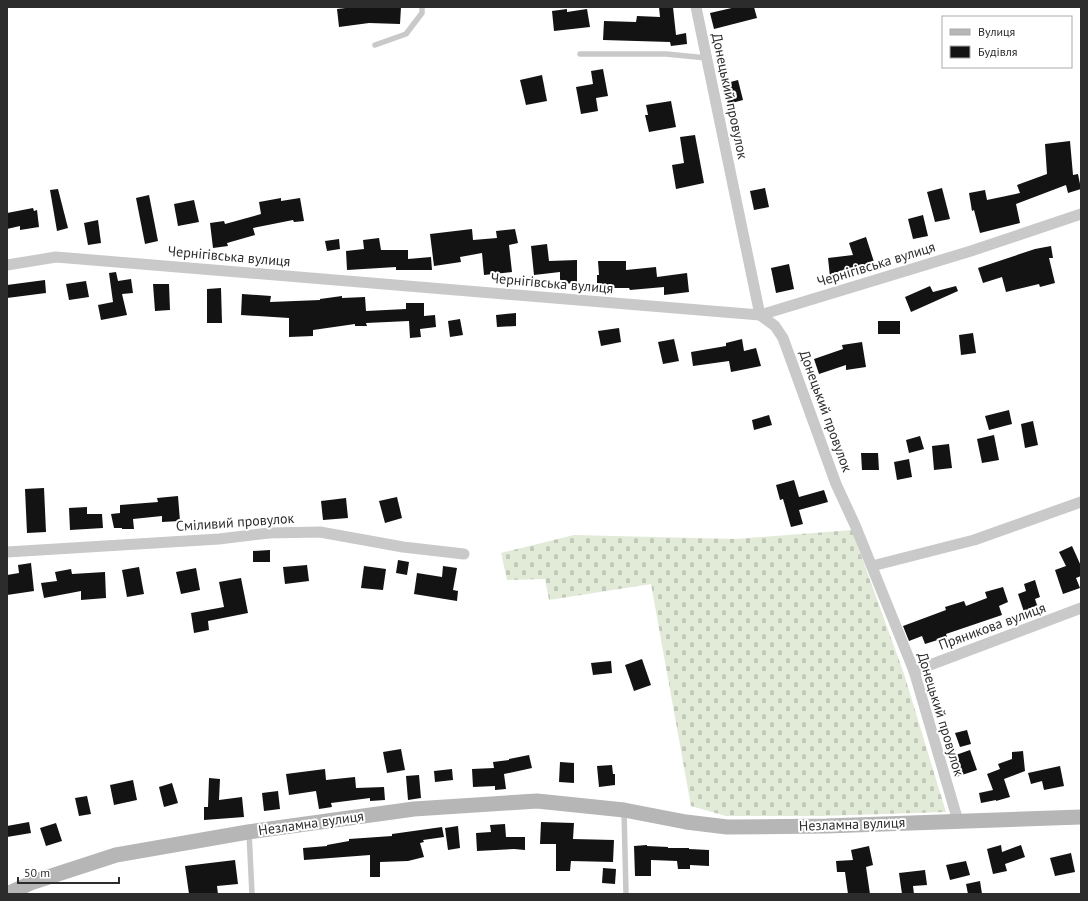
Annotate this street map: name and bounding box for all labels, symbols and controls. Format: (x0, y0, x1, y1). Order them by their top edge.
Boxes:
legend (942, 16, 1072, 68)
text: Вулиця (978, 24, 1015, 39)
street label: Донецький провулок (708, 31, 752, 161)
text: Будівля (978, 44, 1017, 59)
street label: Чернігівська вулиця (815, 237, 937, 291)
street label: Чернігівська вулиця (167, 242, 291, 270)
street label: Чернігівська вулиця (490, 269, 614, 297)
street label: Донецький провулок (796, 348, 856, 475)
street label: Сміливий провулок (175, 509, 295, 535)
street label: Пряникова вулиця (936, 598, 1048, 654)
street label: Донецький провулок (914, 650, 968, 778)
street label: Незламна вулиця (257, 807, 365, 839)
street label: Незламна вулиця (799, 813, 905, 835)
scale bar (18, 859, 119, 885)
text: 50 m (24, 865, 50, 880)

